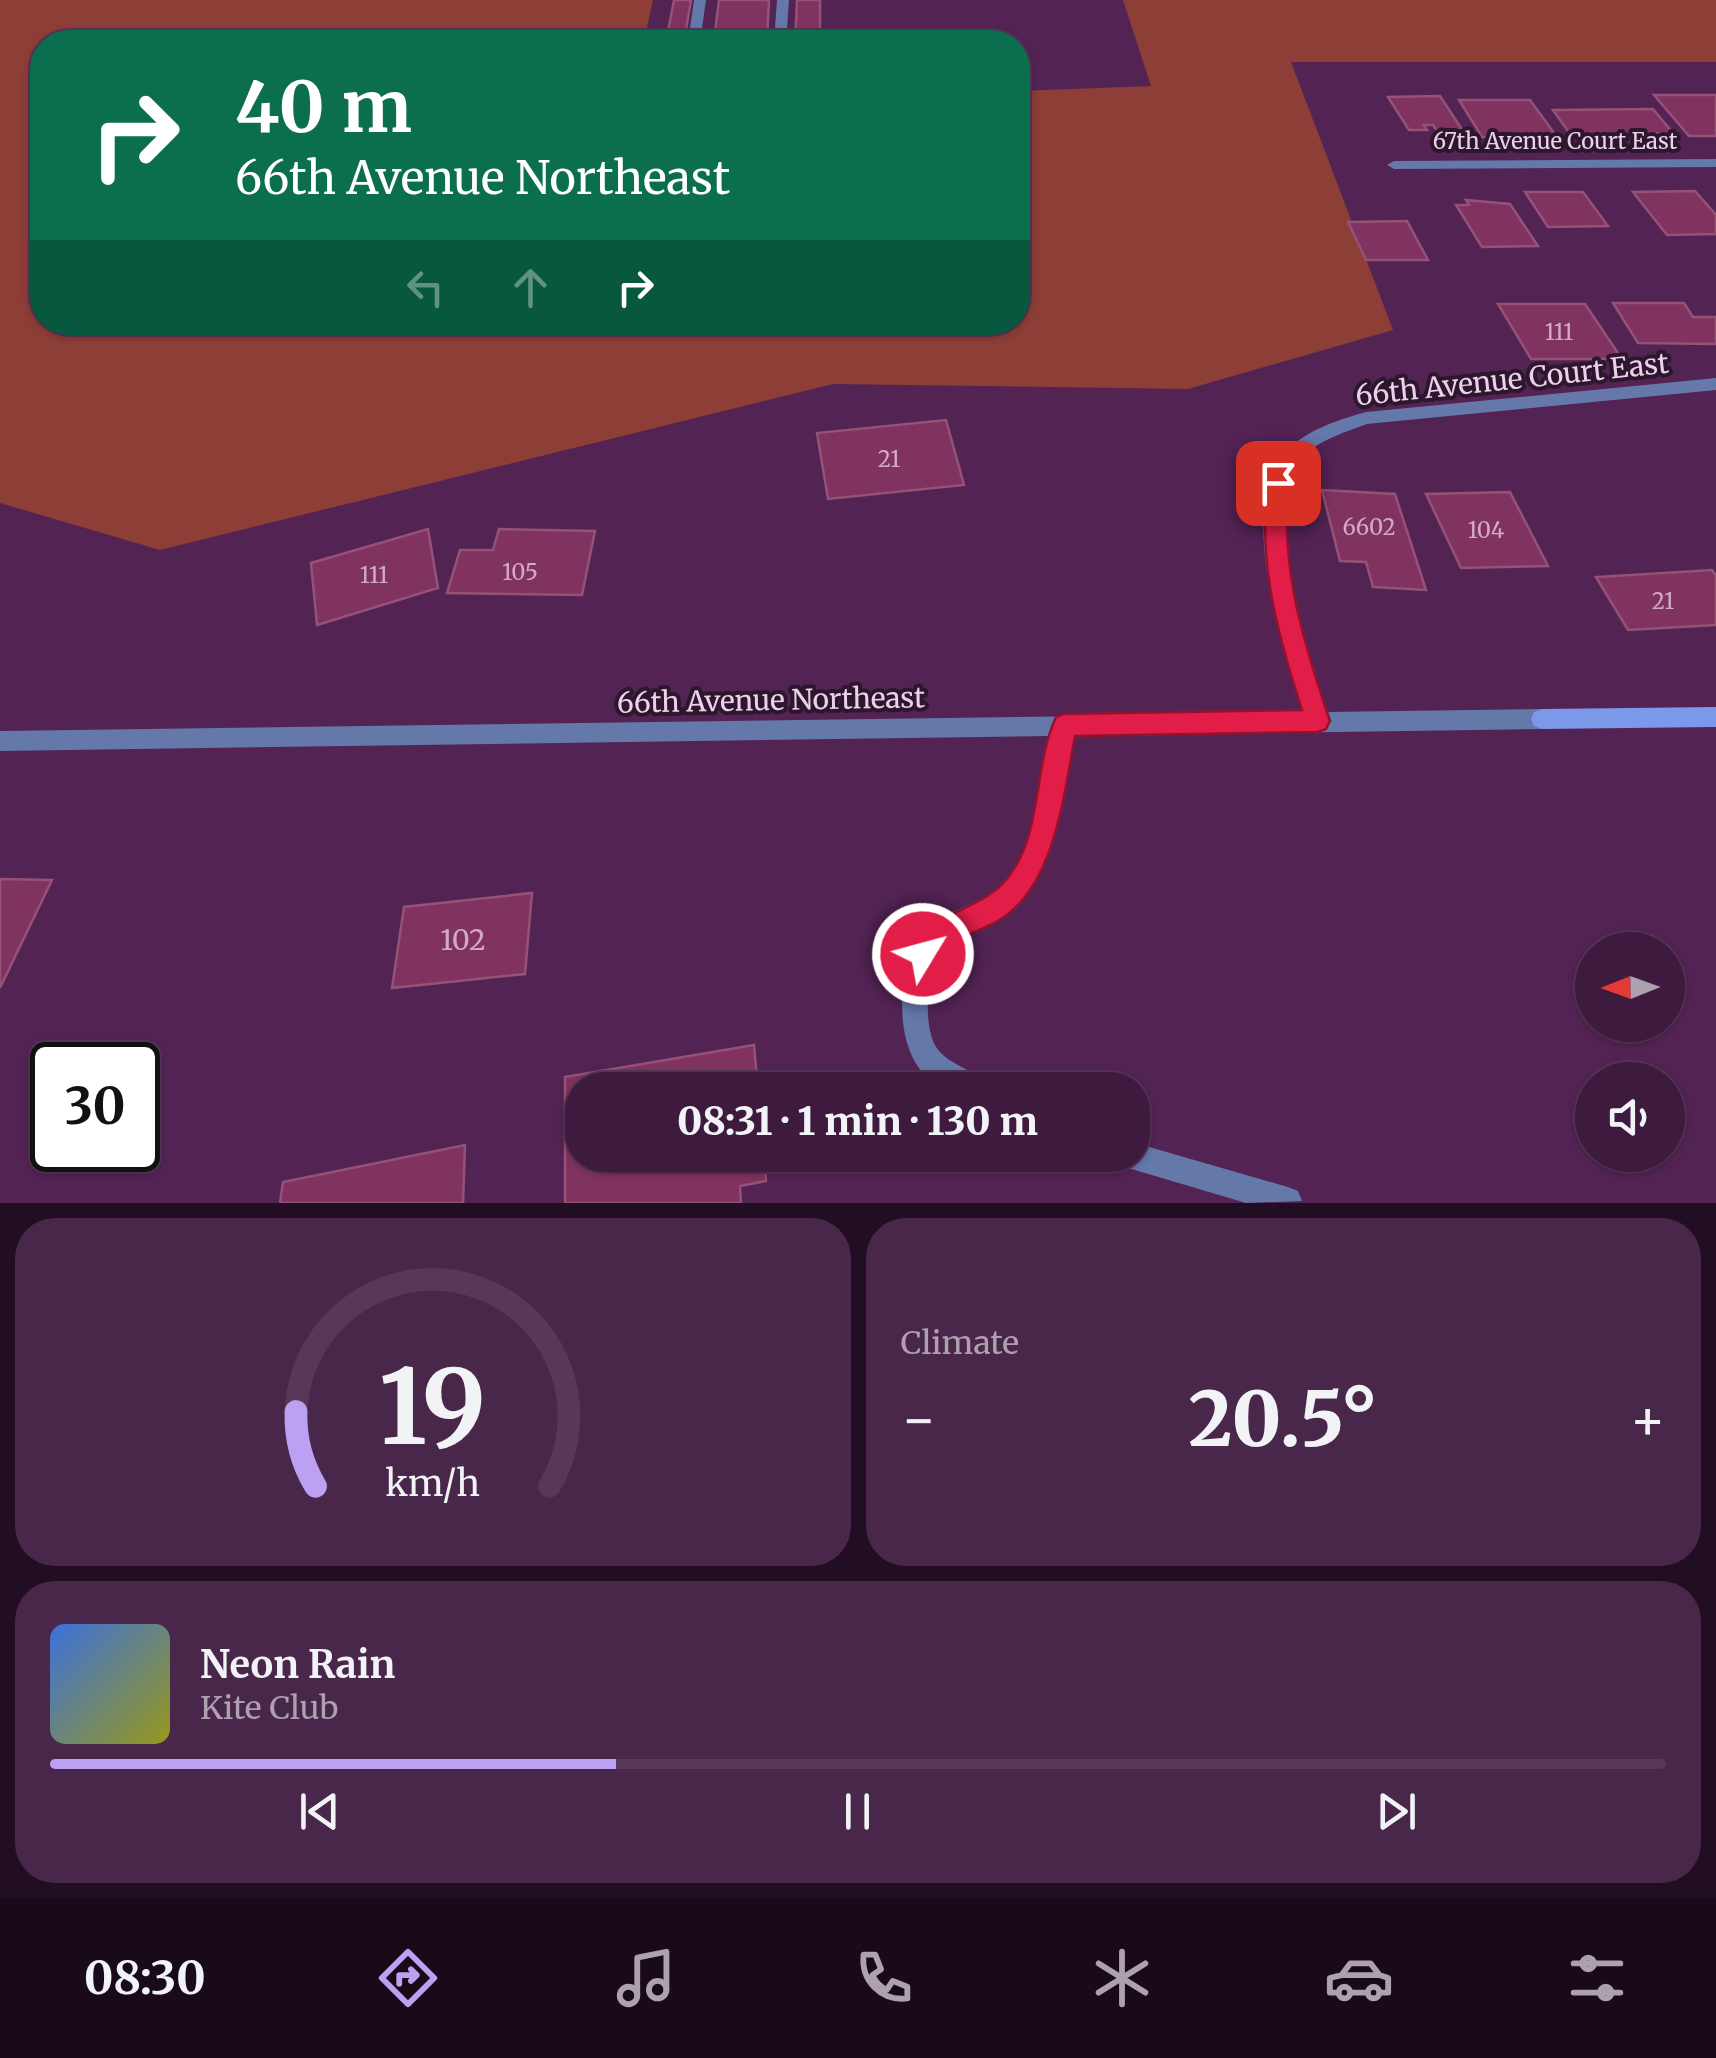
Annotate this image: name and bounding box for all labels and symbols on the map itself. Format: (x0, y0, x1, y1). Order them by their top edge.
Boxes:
street label: 67th Avenue Court East (1433, 127, 1678, 155)
house number: 111 (1545, 318, 1573, 346)
street label: 66th Avenue Court East (1354, 345, 1670, 413)
pin (1236, 441, 1321, 526)
house number: 21 (878, 445, 900, 473)
house number: 6602 (1342, 513, 1396, 541)
house number: 104 (1468, 516, 1505, 544)
house number: 105 (502, 558, 538, 586)
house number: 111 (360, 561, 388, 589)
house number: 21 (1652, 587, 1674, 615)
street label: 66th Avenue Northeast (617, 679, 925, 721)
position arrow (871, 902, 975, 1006)
house number: 102 (440, 922, 486, 958)
north arrow (1575, 932, 1685, 1042)
speed limit sign: 30 (30, 1042, 160, 1172)

